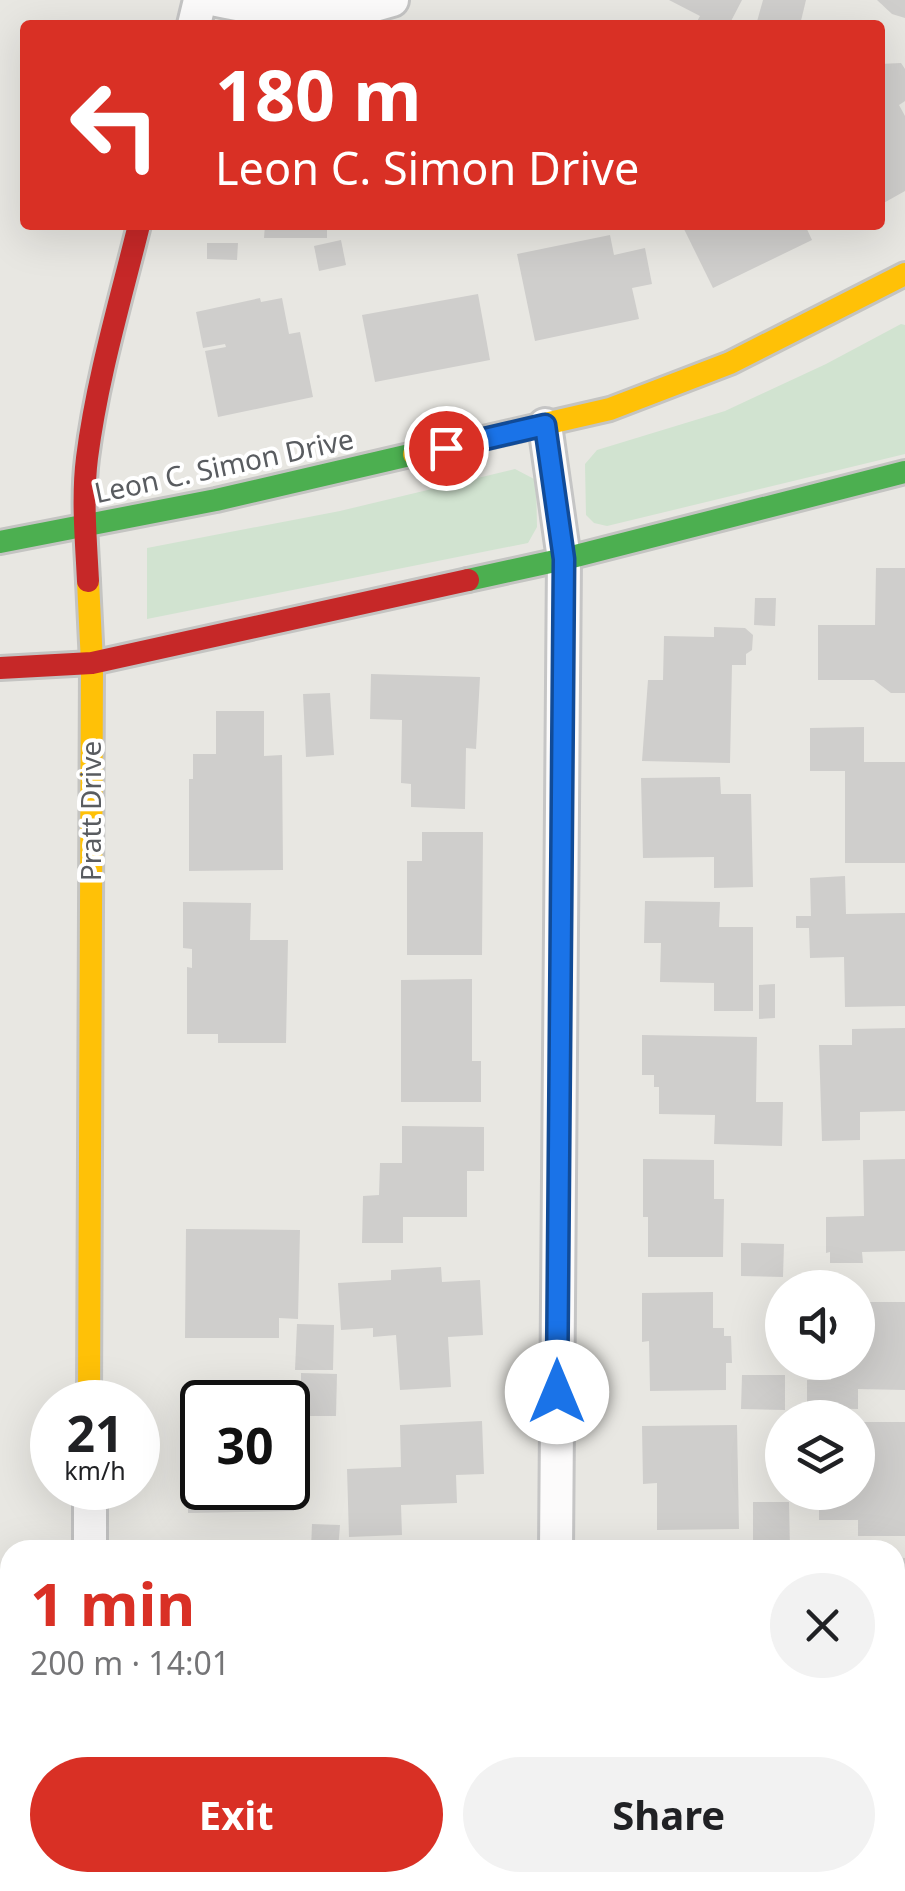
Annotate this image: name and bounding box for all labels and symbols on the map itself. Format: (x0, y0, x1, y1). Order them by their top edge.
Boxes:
pin (404, 406, 489, 491)
street label: Leon C. Simon Drive (91, 419, 357, 511)
street label: Pratt Drive (71, 741, 109, 881)
position arrow (505, 1340, 609, 1444)
speed limit sign: 30 (180, 1380, 310, 1510)

